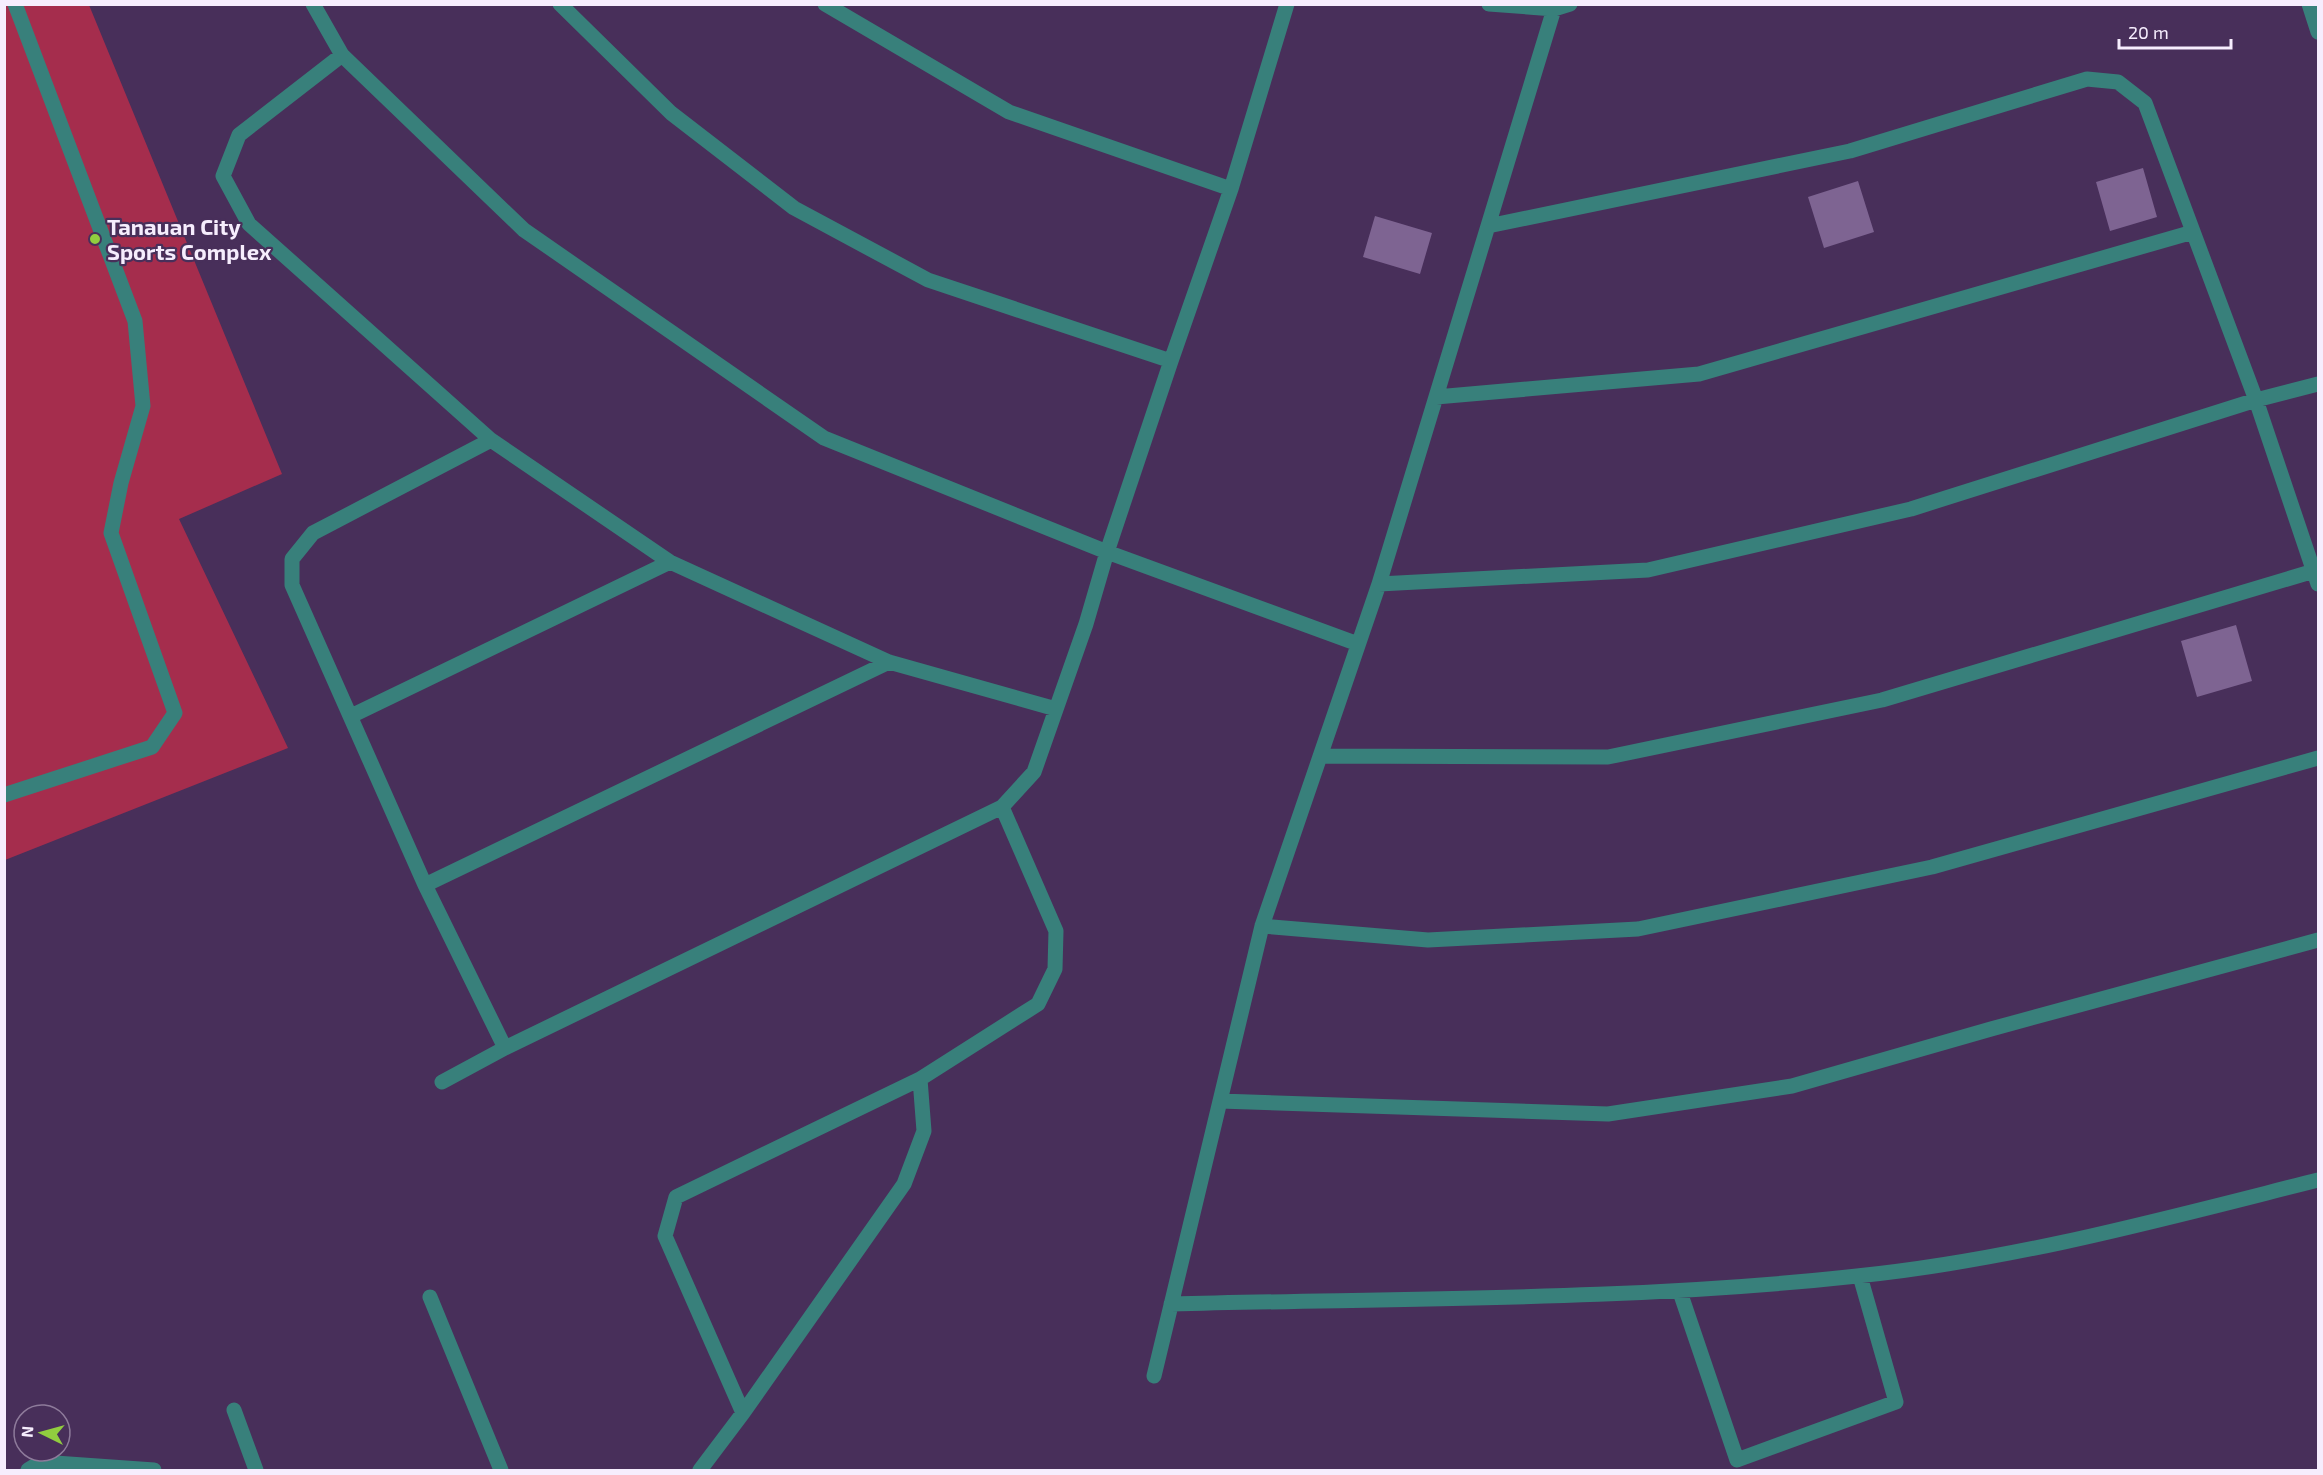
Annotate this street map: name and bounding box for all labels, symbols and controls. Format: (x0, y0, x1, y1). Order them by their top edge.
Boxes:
scale bar (2119, 12, 2232, 50)
text: 20 m (2128, 21, 2169, 43)
place label: Tanauan City Sports Complex (107, 213, 272, 264)
marker: Tanauan City Sports Complex (88, 232, 102, 246)
north arrow (12, 1403, 72, 1463)
text: N (17, 1425, 37, 1438)

